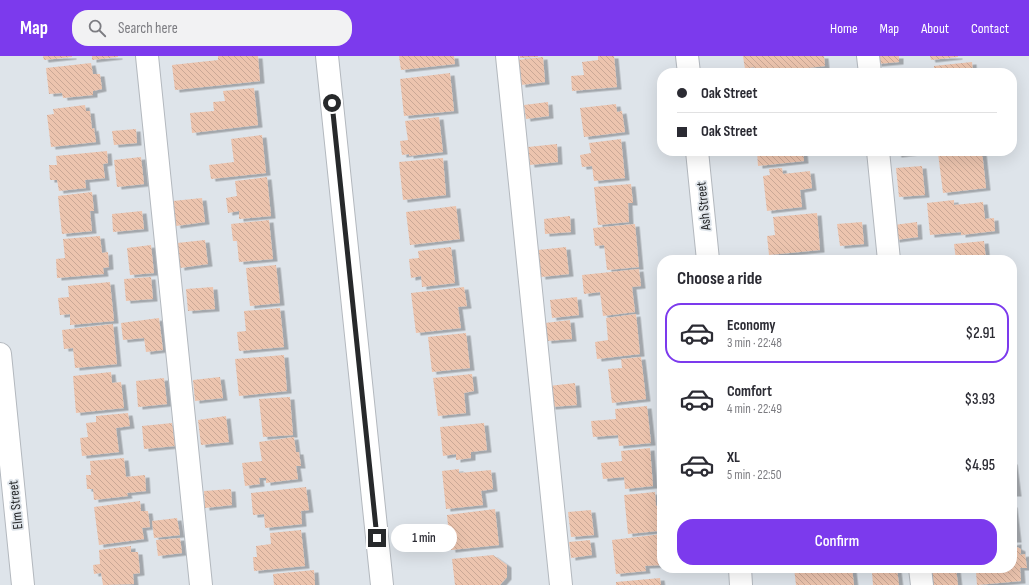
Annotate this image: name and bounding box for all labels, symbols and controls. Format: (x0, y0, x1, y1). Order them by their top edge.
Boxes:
search box (72, 10, 352, 46)
text: Map (20, 17, 48, 40)
icon: search (86, 17, 108, 39)
text: Search here (118, 19, 178, 38)
text: Home (830, 20, 858, 37)
text: Map (880, 20, 899, 37)
text: About (921, 20, 949, 37)
text: Contact (971, 20, 1009, 37)
text: Oak Street (701, 84, 757, 103)
route start (323, 94, 341, 112)
text: Oak Street (701, 122, 757, 141)
street label: Ash Street (692, 181, 715, 232)
text: Choose a ride (677, 268, 762, 289)
icon: car (679, 315, 715, 351)
text: Economy (727, 316, 776, 335)
text: $2.91 (966, 324, 995, 343)
text: 3 min · 22:48 (727, 335, 782, 351)
icon: car (679, 381, 715, 417)
text: Comfort (727, 382, 772, 401)
text: $3.93 (964, 390, 995, 409)
text: 4 min · 22:49 (727, 401, 782, 417)
icon: car (679, 447, 715, 483)
text: XL (727, 448, 740, 467)
text: $4.95 (965, 456, 995, 475)
text: 5 min · 22:50 (727, 467, 782, 483)
street label: Elm Street (4, 480, 27, 530)
button: Confirm (677, 519, 997, 565)
callout: 1 min (391, 524, 457, 552)
route end (368, 529, 386, 547)
text: 1 min (412, 530, 436, 546)

